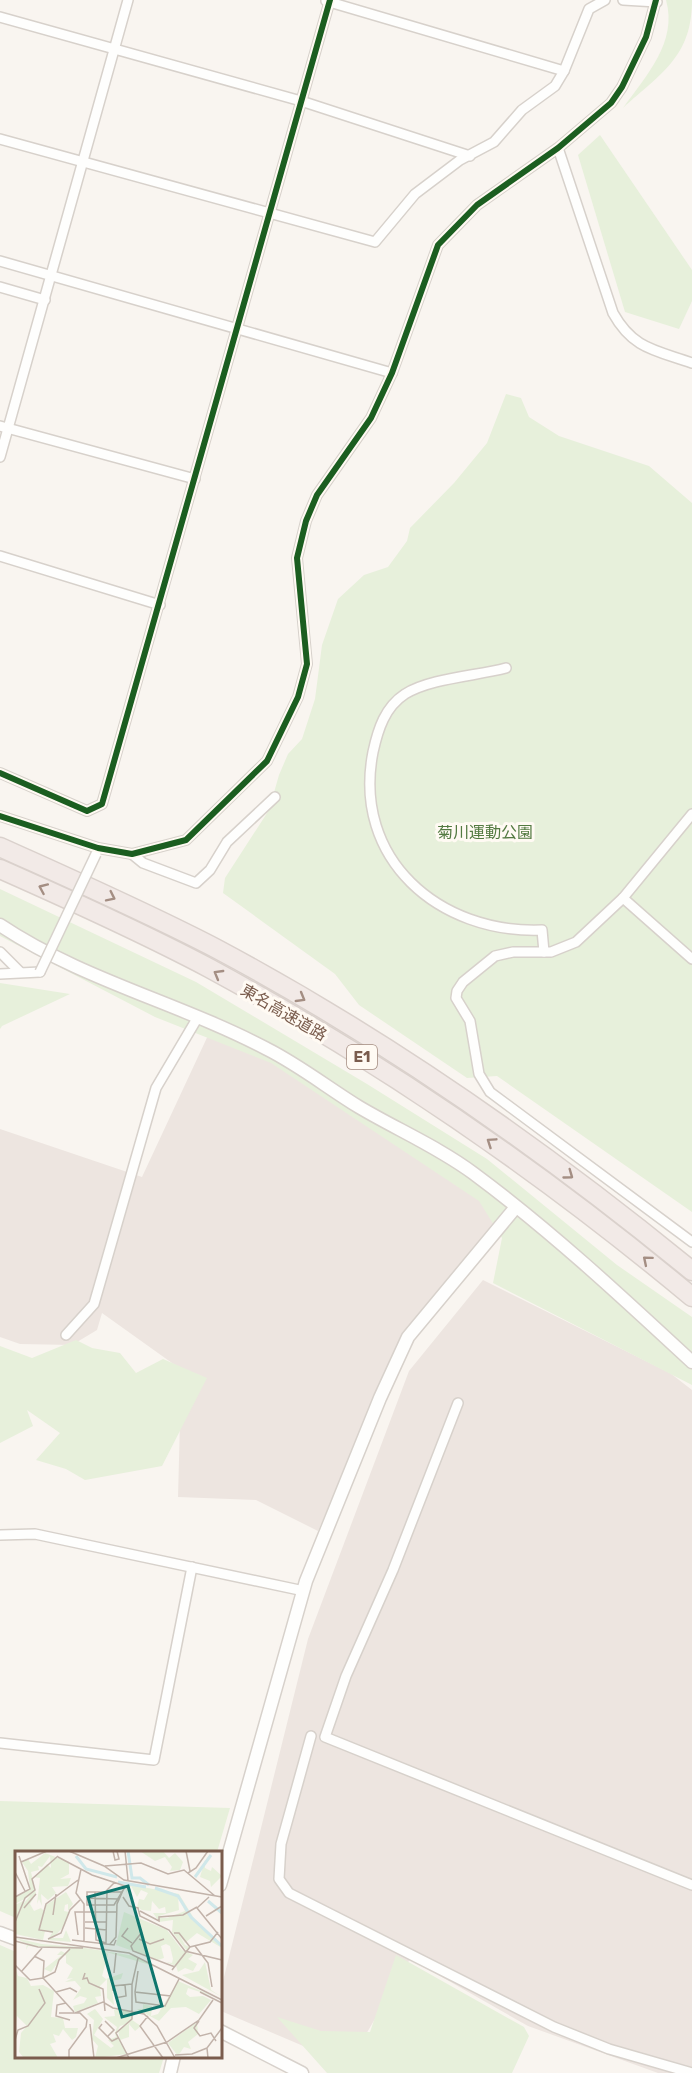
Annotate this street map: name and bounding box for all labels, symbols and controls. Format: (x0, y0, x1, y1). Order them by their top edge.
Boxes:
park label: 菊川運動公園 (437, 823, 533, 842)
one-way arrow (39, 884, 50, 896)
one-way arrow (104, 889, 115, 901)
one-way arrow (214, 970, 225, 981)
street label: 東名高速道路 (237, 980, 330, 1045)
one-way arrow (295, 991, 306, 1002)
road number: E1 (347, 1045, 377, 1069)
one-way arrow (487, 1139, 498, 1150)
one-way arrow (563, 1167, 574, 1178)
one-way arrow (643, 1256, 654, 1267)
inset map (15, 1851, 222, 2058)

